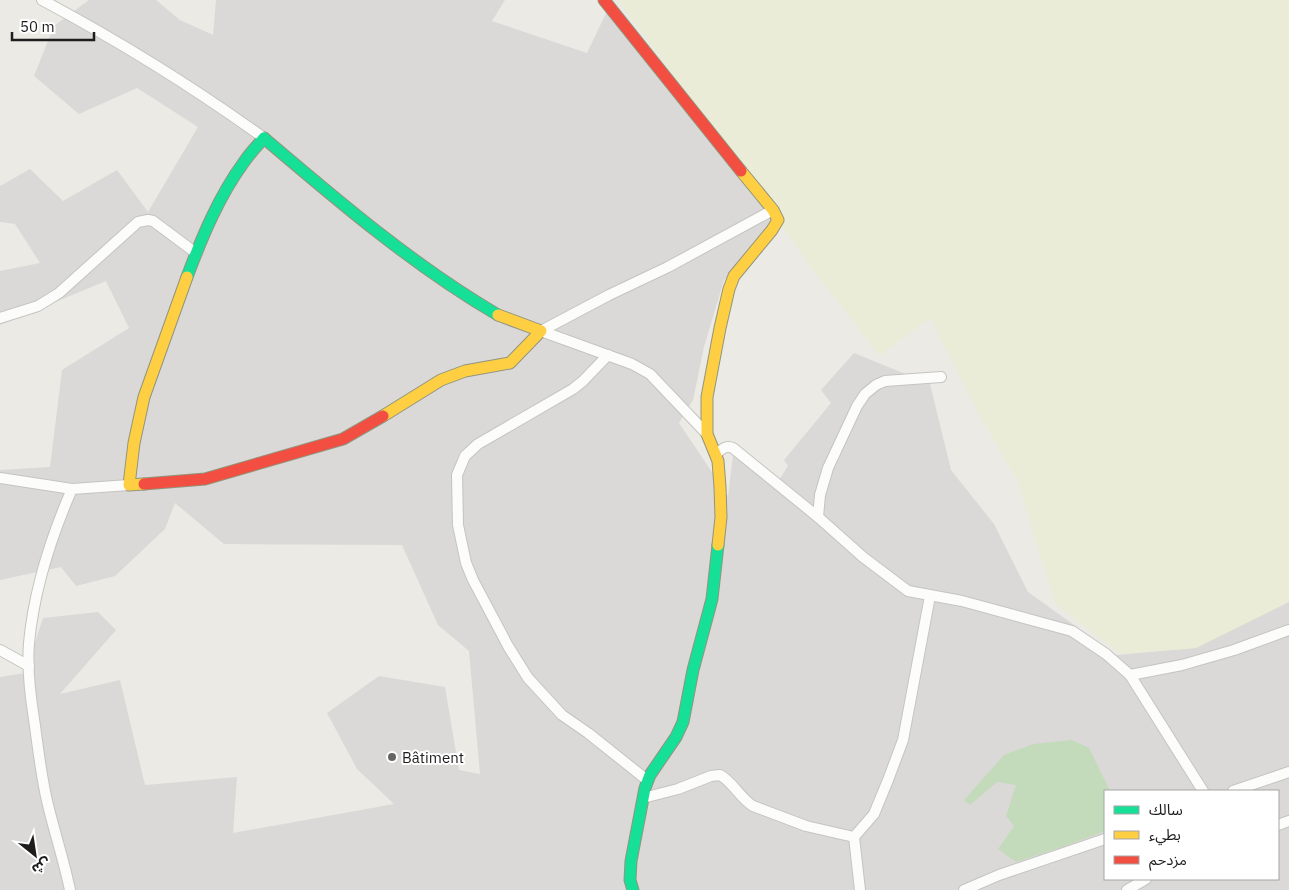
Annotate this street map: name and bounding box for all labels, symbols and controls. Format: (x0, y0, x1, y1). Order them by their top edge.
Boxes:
scale bar (12, 10, 95, 42)
text: 50 m (20, 17, 55, 36)
place label: Bâtiment (402, 748, 464, 767)
marker: Bâtiment (386, 751, 398, 763)
legend (1104, 790, 1279, 880)
text: سالك (1149, 800, 1183, 819)
text: بطيء (1149, 825, 1181, 846)
north arrow (10, 830, 60, 880)
text: مزدحم (1149, 850, 1187, 871)
text: ش (29, 854, 54, 879)

